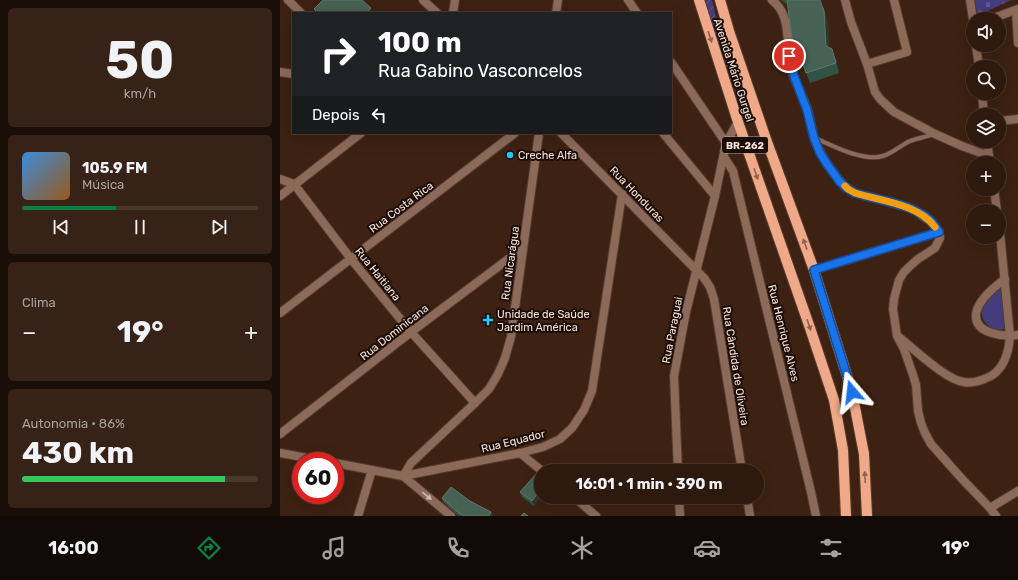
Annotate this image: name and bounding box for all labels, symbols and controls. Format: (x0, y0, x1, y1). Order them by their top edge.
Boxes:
map controls (966, 12, 1006, 244)
button: sound (966, 12, 1006, 52)
street label: Avenida Mário Gurgel (711, 17, 756, 123)
text: 100 m (378, 26, 462, 59)
icon: right (312, 28, 364, 80)
text: 50 (106, 29, 174, 91)
one-way arrow (708, 31, 714, 43)
pin (772, 39, 806, 73)
icon: arrive (778, 45, 800, 67)
text: Rua Gabino Vasconcelos (378, 60, 582, 82)
button: search (966, 60, 1006, 100)
text: km/h (124, 86, 156, 101)
icon: left (368, 104, 390, 126)
text: Depois (312, 106, 360, 124)
button: layers (966, 108, 1006, 148)
road number: BR-262 (722, 137, 768, 153)
place label: Creche Alfa (518, 149, 577, 162)
marker: Creche Alfa (505, 150, 515, 160)
button: + (966, 156, 1006, 196)
text: 105.9 FM (82, 159, 147, 177)
street label: Rua Honduras (607, 164, 667, 225)
one-way arrow (753, 168, 759, 180)
text: Música (82, 177, 124, 192)
street label: Rua Costa Rica (367, 179, 436, 236)
button: − (966, 204, 1006, 244)
icon: previous (50, 216, 72, 238)
icon: pause (129, 216, 151, 238)
icon: next (208, 216, 230, 238)
street label: Rua Nicarágua (499, 225, 522, 301)
one-way arrow (801, 237, 807, 249)
street label: Rua Haitiana (352, 245, 403, 304)
street label: Rua Henrique Alves (765, 283, 802, 383)
text: Clima (22, 295, 56, 310)
street label: Rua Paraguai (660, 296, 685, 365)
street label: Rua Dominicana (358, 302, 431, 363)
street label: Rua Cândida de Oliveira (720, 306, 751, 426)
place label: Unidade de Saúde Jardim América (497, 308, 590, 334)
text: 19° (117, 314, 164, 350)
marker: Unidade de Saúde Jardim América (482, 314, 494, 326)
text: − (22, 319, 36, 346)
text: + (244, 319, 258, 346)
one-way arrow (806, 319, 812, 331)
position arrow (831, 371, 873, 413)
text: Autonomia · 86% (22, 416, 125, 431)
street label: Rua Equador (480, 427, 547, 456)
text: 430 km (22, 435, 134, 471)
speed limit sign: 60 (292, 452, 344, 504)
one-way arrow (862, 470, 868, 483)
text: 16:01 · 1 min · 390 m (576, 475, 722, 493)
one-way arrow (422, 491, 432, 500)
icon: directions (195, 534, 223, 562)
icon: music (320, 534, 348, 562)
icon: phone (444, 534, 472, 562)
icon: climate (568, 534, 596, 562)
icon: car (693, 534, 721, 562)
icon: filters (817, 534, 845, 562)
text: 16:00 (48, 537, 99, 559)
text: 19° (942, 537, 970, 559)

